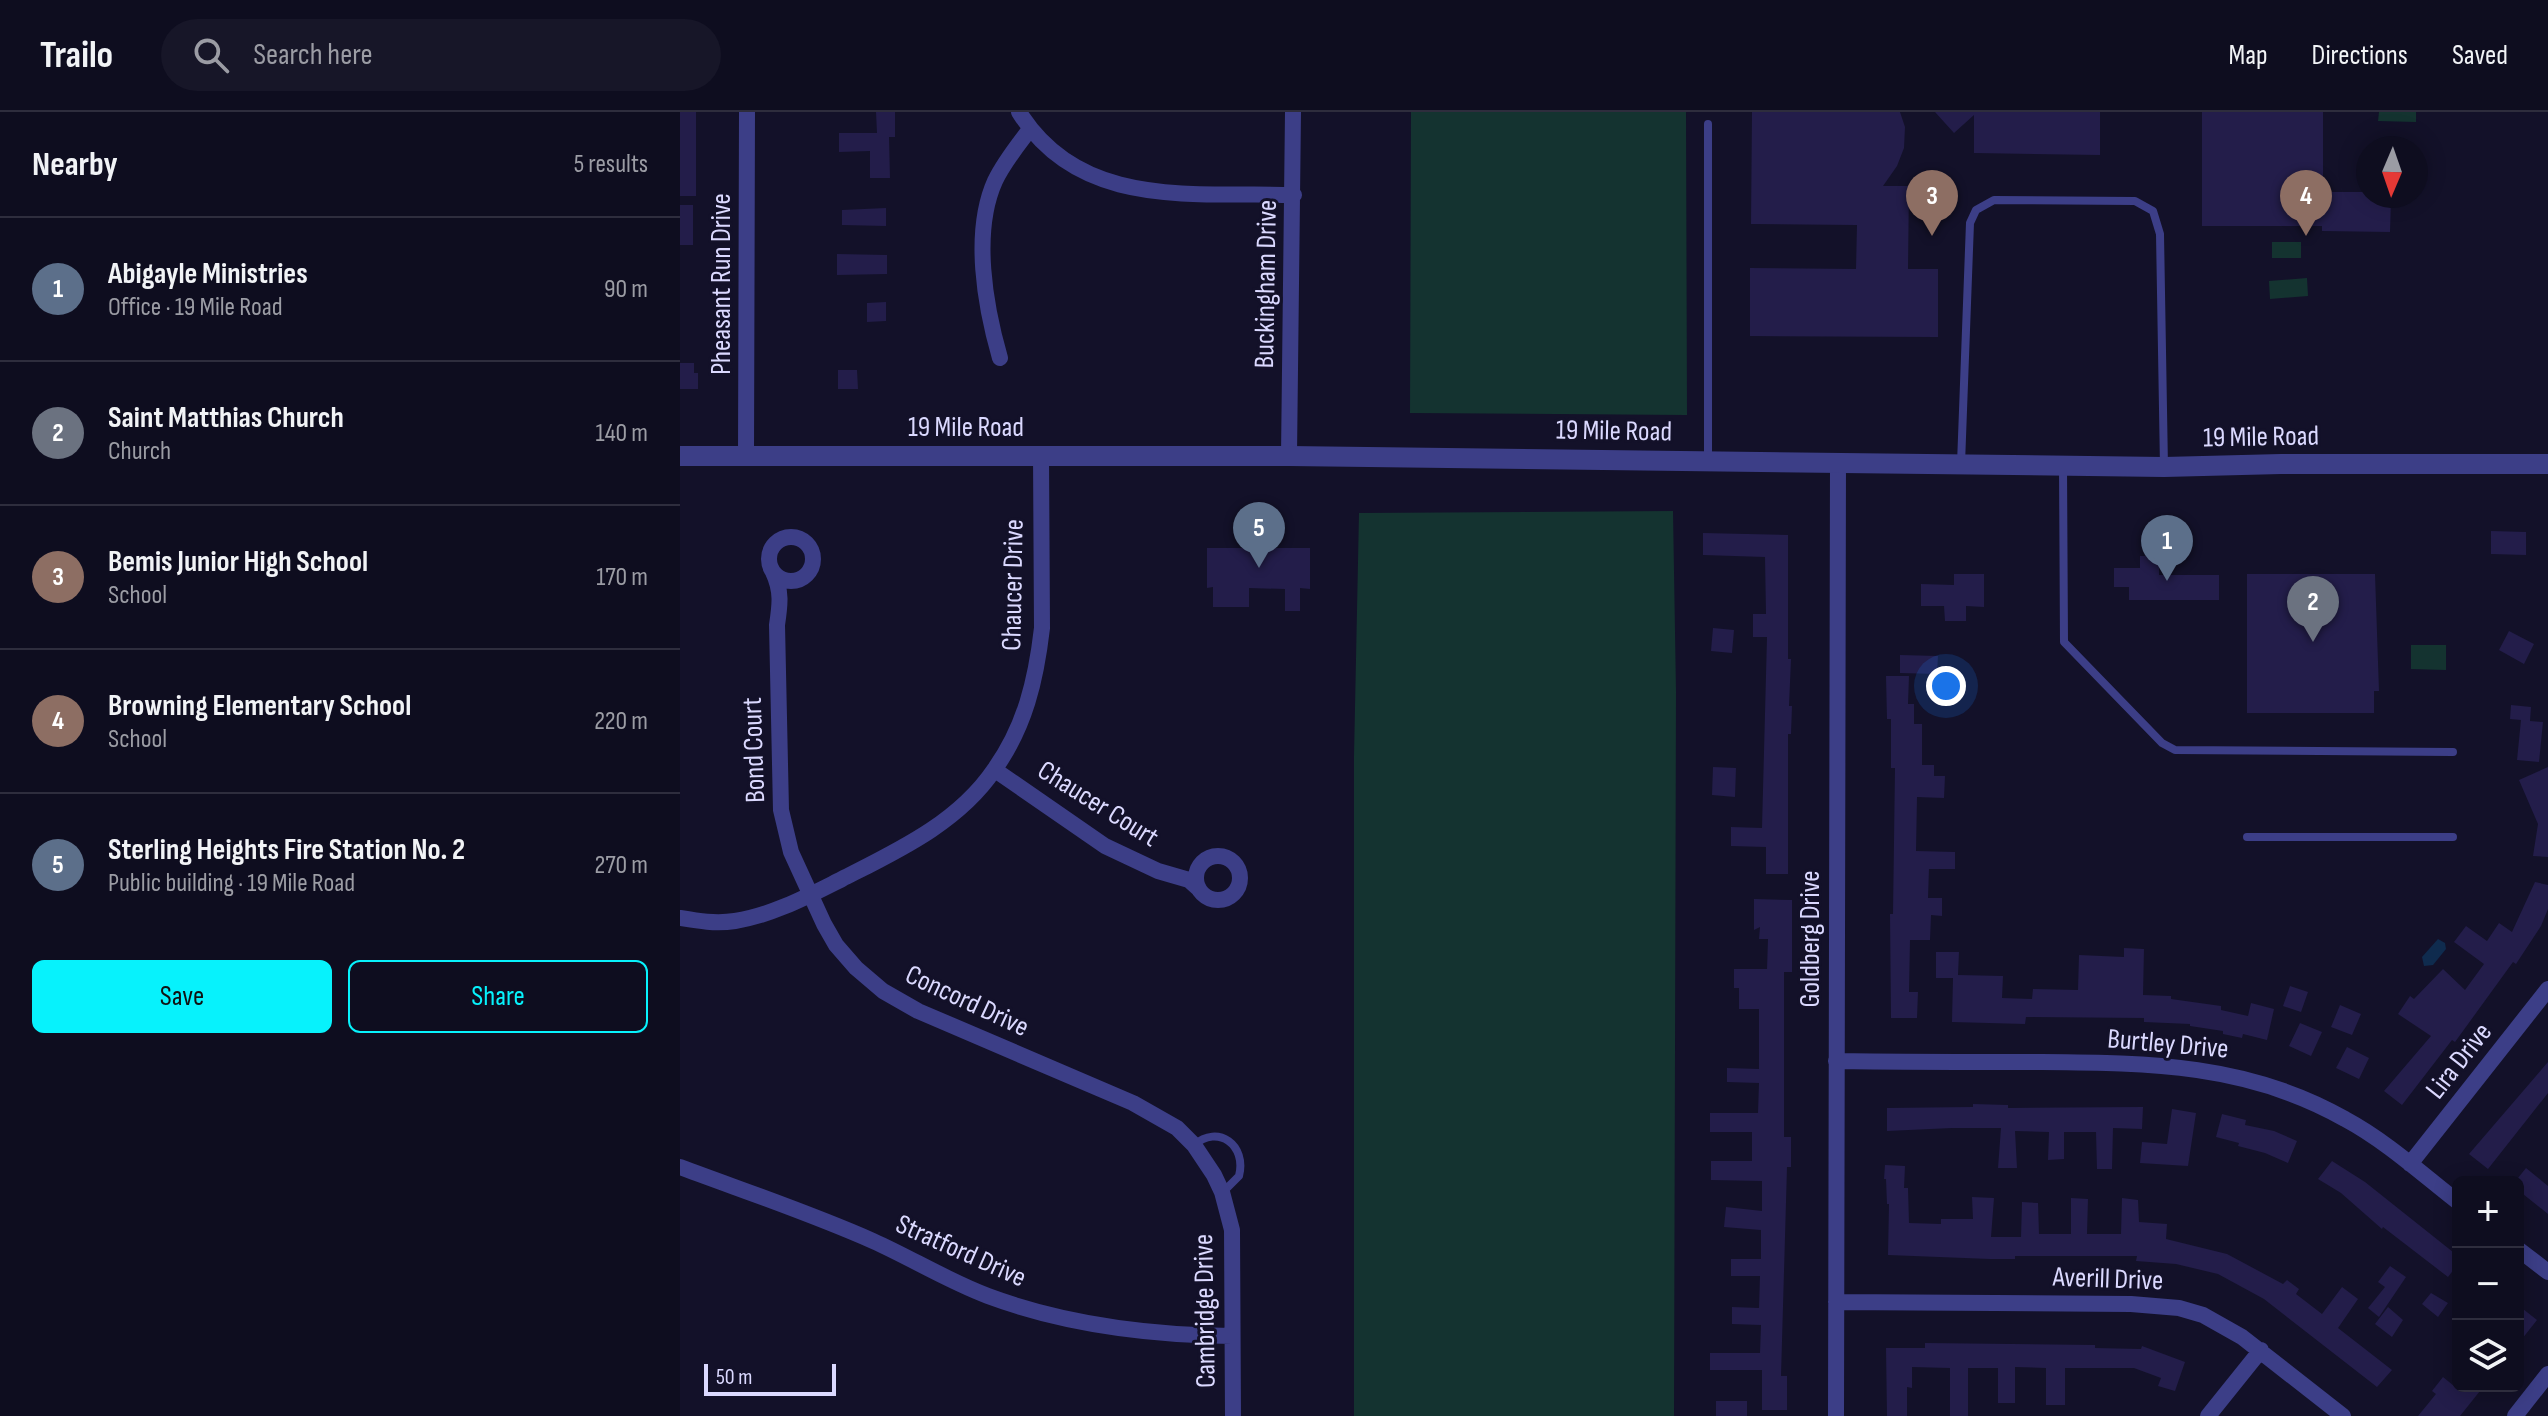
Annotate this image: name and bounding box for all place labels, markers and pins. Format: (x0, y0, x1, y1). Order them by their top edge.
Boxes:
pin: 3 (1906, 170, 1958, 236)
pin: 4 (2280, 170, 2332, 236)
pin: 5 (1233, 502, 1285, 568)
pin: 1 (2141, 515, 2193, 581)
pin: 2 (2287, 576, 2339, 642)

